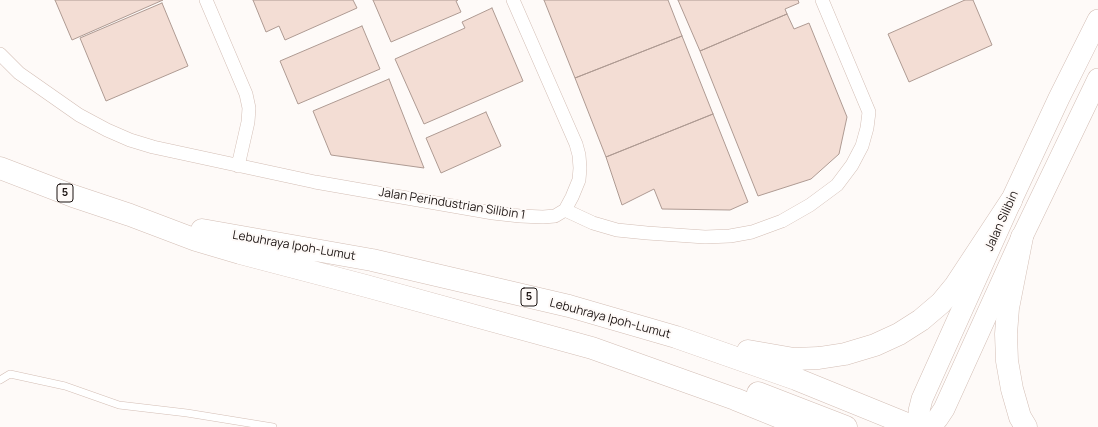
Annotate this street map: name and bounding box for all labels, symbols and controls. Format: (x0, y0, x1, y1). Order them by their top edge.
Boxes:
road number: 5 (57, 184, 73, 202)
street label: Jalan Perindustrian Silibin 1 (378, 185, 526, 223)
street label: Jalan Silibin (982, 189, 1022, 253)
street label: Lebuhraya Ipoh-Lumut (231, 228, 357, 264)
road number: 5 (521, 288, 537, 306)
street label: Lebuhraya Ipoh-Lumut (548, 296, 672, 342)

